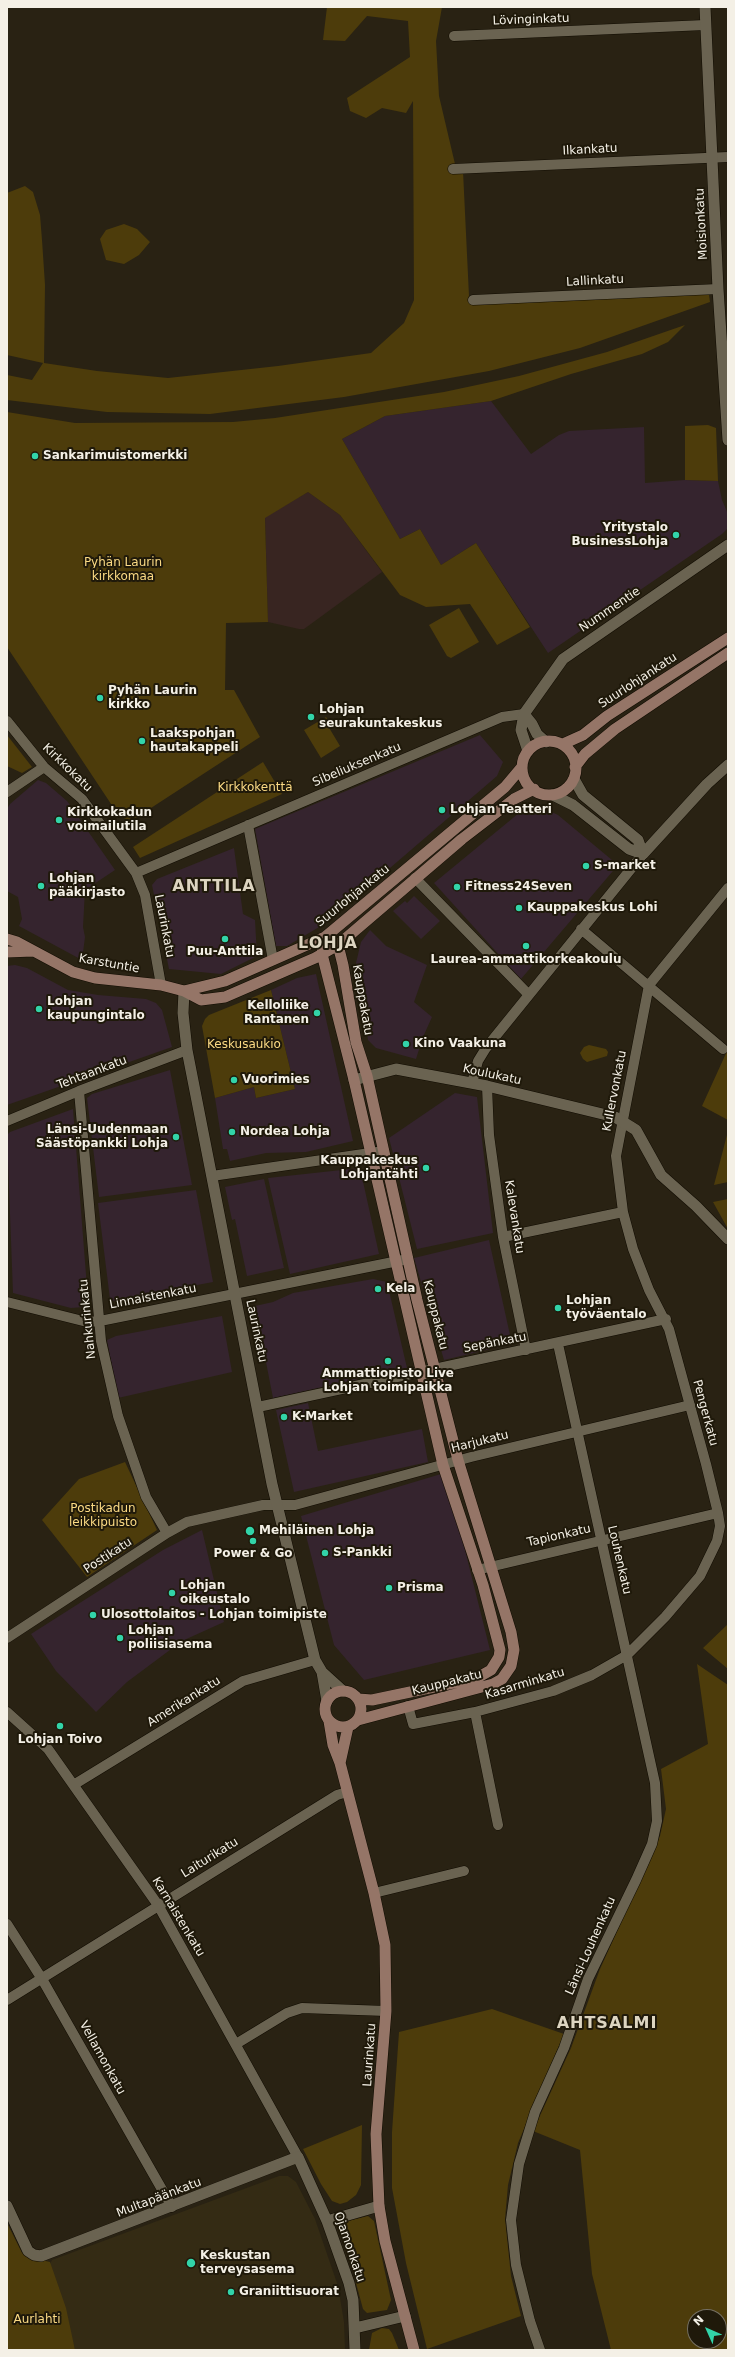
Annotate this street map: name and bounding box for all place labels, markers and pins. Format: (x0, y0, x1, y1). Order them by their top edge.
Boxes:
place label: Sankarimuistomerkki (43, 449, 187, 463)
marker: Sankarimuistomerkki (30, 451, 40, 461)
place label: Yritystalo BusinessLohja (571, 521, 668, 549)
marker: Yritystalo BusinessLohja (671, 530, 681, 540)
place label: Pyhän Laurin kirkko (108, 684, 197, 712)
marker: Pyhän Laurin kirkko (95, 693, 105, 703)
place label: Lohjan seurakuntakeskus (319, 703, 442, 731)
marker: Lohjan seurakuntakeskus (306, 712, 316, 722)
place label: Laakspohjan hautakappeli (150, 727, 239, 755)
marker: Laakspohjan hautakappeli (137, 736, 147, 746)
place label: Lohjan Teatteri (450, 803, 552, 817)
marker: Lohjan Teatteri (437, 805, 447, 815)
place label: Kirkkokadun voimailutila (67, 806, 152, 834)
marker: Kirkkokadun voimailutila (54, 815, 64, 825)
place label: S-market (594, 859, 656, 873)
marker: S-market (581, 861, 591, 871)
place label: Lohjan pääkirjasto (49, 872, 125, 900)
place label: Fitness24Seven (465, 880, 572, 894)
marker: Lohjan pääkirjasto (36, 881, 46, 891)
marker: Fitness24Seven (452, 882, 462, 892)
place label: Kauppakeskus Lohi (527, 901, 658, 915)
marker: Kauppakeskus Lohi (514, 903, 524, 913)
marker: Puu-Anttila (220, 934, 230, 944)
marker: Laurea-ammattikorkeakoulu (521, 941, 531, 951)
place label: Puu-Anttila (187, 945, 263, 959)
place label: Laurea-ammattikorkeakoulu (430, 953, 622, 967)
place label: Lohjan kaupungintalo (47, 995, 145, 1023)
place label: Kelloliike Rantanen (244, 999, 309, 1027)
marker: Lohjan kaupungintalo (34, 1004, 44, 1014)
marker: Kelloliike Rantanen (312, 1008, 322, 1018)
place label: Kino Vaakuna (414, 1037, 506, 1051)
marker: Kino Vaakuna (401, 1039, 411, 1049)
place label: Vuorimies (242, 1073, 310, 1087)
marker: Vuorimies (229, 1075, 239, 1085)
place label: Länsi-Uudenmaan Säästöpankki Lohja (36, 1123, 168, 1151)
place label: Nordea Lohja (240, 1125, 330, 1139)
marker: Nordea Lohja (227, 1127, 237, 1137)
marker: Länsi-Uudenmaan Säästöpankki Lohja (171, 1132, 181, 1142)
place label: Kauppakeskus Lohjantähti (320, 1154, 418, 1182)
marker: Kauppakeskus Lohjantähti (421, 1163, 431, 1173)
place label: Kela (386, 1282, 415, 1296)
marker: Kela (373, 1284, 383, 1294)
place label: Lohjan työväentalo (566, 1294, 647, 1322)
marker: Lohjan työväentalo (553, 1303, 563, 1313)
marker: Ammattiopisto Live Lohjan toimipaikka (383, 1356, 393, 1366)
place label: Ammattiopisto Live Lohjan toimipaikka (322, 1367, 454, 1395)
place label: K-Market (292, 1410, 353, 1424)
marker: K-Market (279, 1412, 289, 1422)
place label: Mehiläinen Lohja (259, 1524, 374, 1538)
marker: Mehiläinen Lohja (244, 1525, 256, 1537)
marker: Power & Go (248, 1536, 258, 1546)
place label: S-Pankki (333, 1546, 392, 1560)
place label: Power & Go (213, 1547, 293, 1561)
marker: S-Pankki (320, 1548, 330, 1558)
place label: Lohjan oikeustalo (180, 1579, 250, 1607)
place label: Prisma (397, 1581, 444, 1595)
marker: Prisma (384, 1583, 394, 1593)
marker: Lohjan oikeustalo (167, 1588, 177, 1598)
place label: Ulosottolaitos - Lohjan toimipiste (101, 1608, 327, 1622)
marker: Ulosottolaitos - Lohjan toimipiste (88, 1610, 98, 1620)
place label: Lohjan poliisiasema (128, 1624, 212, 1652)
marker: Lohjan poliisiasema (115, 1633, 125, 1643)
marker: Lohjan Toivo (55, 1721, 65, 1731)
place label: Lohjan Toivo (18, 1733, 102, 1747)
place label: Keskustan terveysasema (200, 2249, 295, 2277)
marker: Keskustan terveysasema (185, 2257, 197, 2269)
place label: Graniittisuorat (239, 2285, 339, 2299)
marker: Graniittisuorat (226, 2287, 236, 2297)

